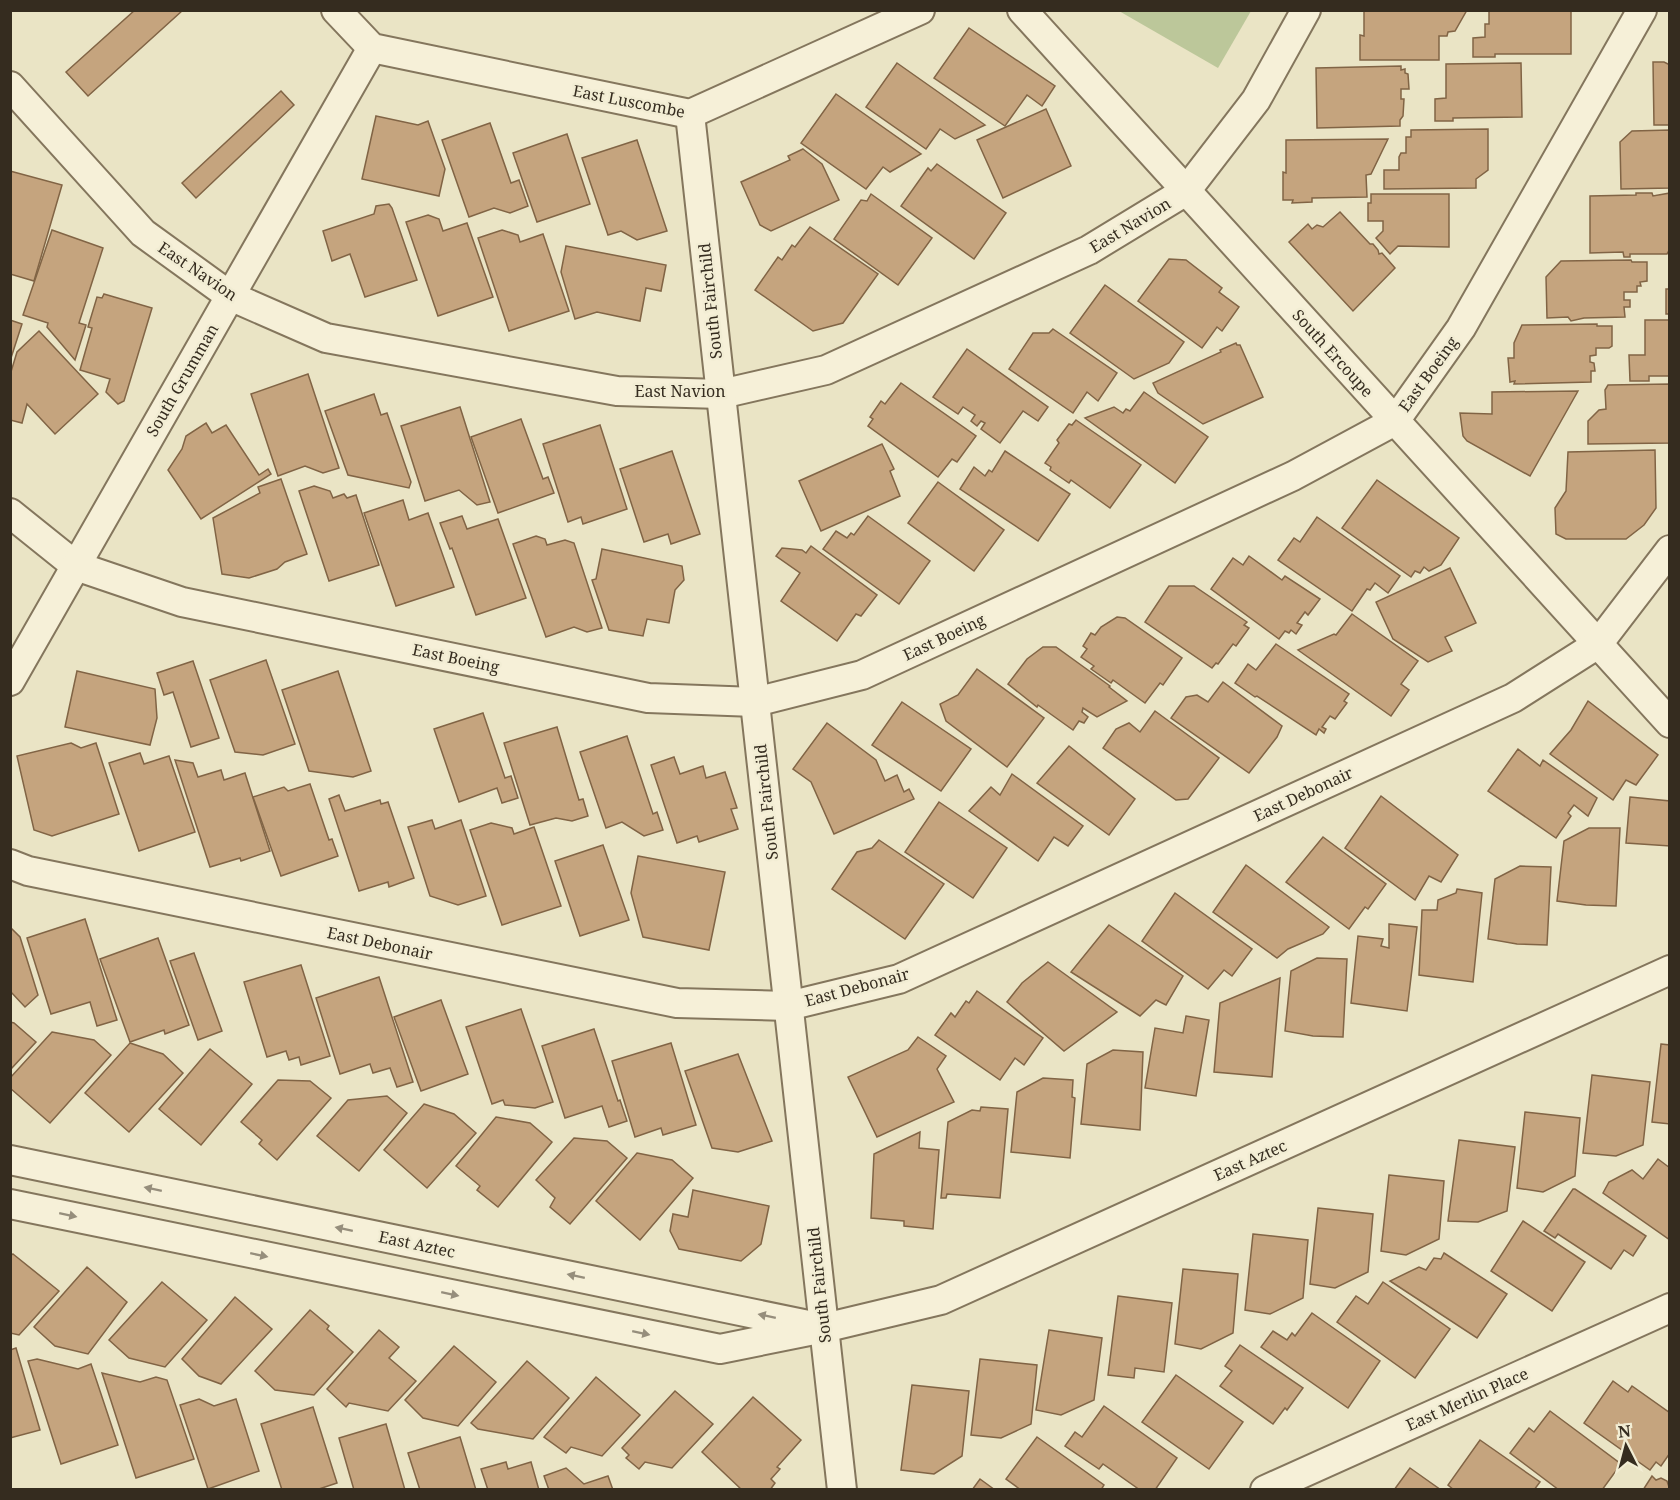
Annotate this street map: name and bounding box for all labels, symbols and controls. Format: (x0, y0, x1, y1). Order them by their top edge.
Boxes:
street label: East Luscombe (571, 79, 687, 123)
street label: East Navion (1085, 192, 1175, 258)
street label: East Navion (154, 236, 242, 306)
street label: South Fairchild (693, 242, 727, 360)
street label: South Ercoupe (1288, 304, 1378, 402)
street label: South Grumman (141, 320, 223, 440)
street label: East Boeing (1393, 332, 1463, 416)
street label: East Navion (634, 380, 726, 402)
street label: East Boeing (899, 608, 989, 666)
street label: East Boeing (411, 638, 502, 678)
street label: South Fairchild (749, 743, 783, 861)
street label: East Debonair (1250, 761, 1357, 827)
street label: East Debonair (325, 921, 435, 965)
street label: East Debonair (802, 962, 912, 1012)
street label: East Aztec (1210, 1134, 1290, 1186)
one-way arrow (143, 1184, 162, 1193)
one-way arrow (59, 1211, 78, 1220)
one-way arrow (334, 1223, 353, 1233)
street label: East Aztec (377, 1225, 457, 1263)
street label: South Fairchild (802, 1226, 836, 1344)
one-way arrow (250, 1250, 268, 1260)
one-way arrow (566, 1271, 585, 1280)
one-way arrow (441, 1290, 460, 1299)
one-way arrow (757, 1311, 776, 1320)
one-way arrow (632, 1329, 651, 1338)
street label: East Merlin Place (1402, 1362, 1532, 1436)
north arrow (1596, 1416, 1656, 1476)
text: N (1617, 1419, 1632, 1443)

